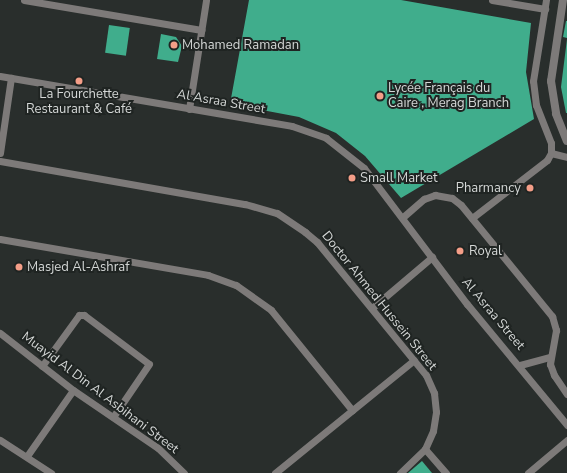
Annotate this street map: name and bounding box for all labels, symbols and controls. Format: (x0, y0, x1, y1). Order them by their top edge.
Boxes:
place label: Mohamed Ramadan (182, 37, 299, 53)
marker: Mohamed Ramadan (169, 40, 179, 50)
marker: La Fourchette Restaurant & Café (74, 76, 84, 86)
place label: Lycée Français du Caire , Merag Branch (388, 81, 509, 112)
place label: La Fourchette Restaurant & Café (26, 87, 132, 118)
street label: Al Asraa Street (176, 87, 266, 117)
marker: Lycée Français du Caire , Merag Branch (375, 91, 385, 101)
place label: Small Market (360, 170, 438, 186)
marker: Small Market (347, 173, 357, 183)
place label: Pharmancy (456, 180, 521, 196)
marker: Pharmancy (524, 182, 536, 194)
street label: Doctor Ahmed Hussein Street (318, 228, 440, 374)
place label: Royal (469, 243, 502, 259)
marker: Royal (454, 245, 466, 257)
place label: Masjed Al-Ashraf (27, 259, 129, 275)
marker: Masjed Al-Ashraf (14, 262, 24, 272)
street label: Al Asraa Street (458, 275, 528, 353)
street label: Muayid Al Din Al Asbihani Street (19, 329, 181, 457)

